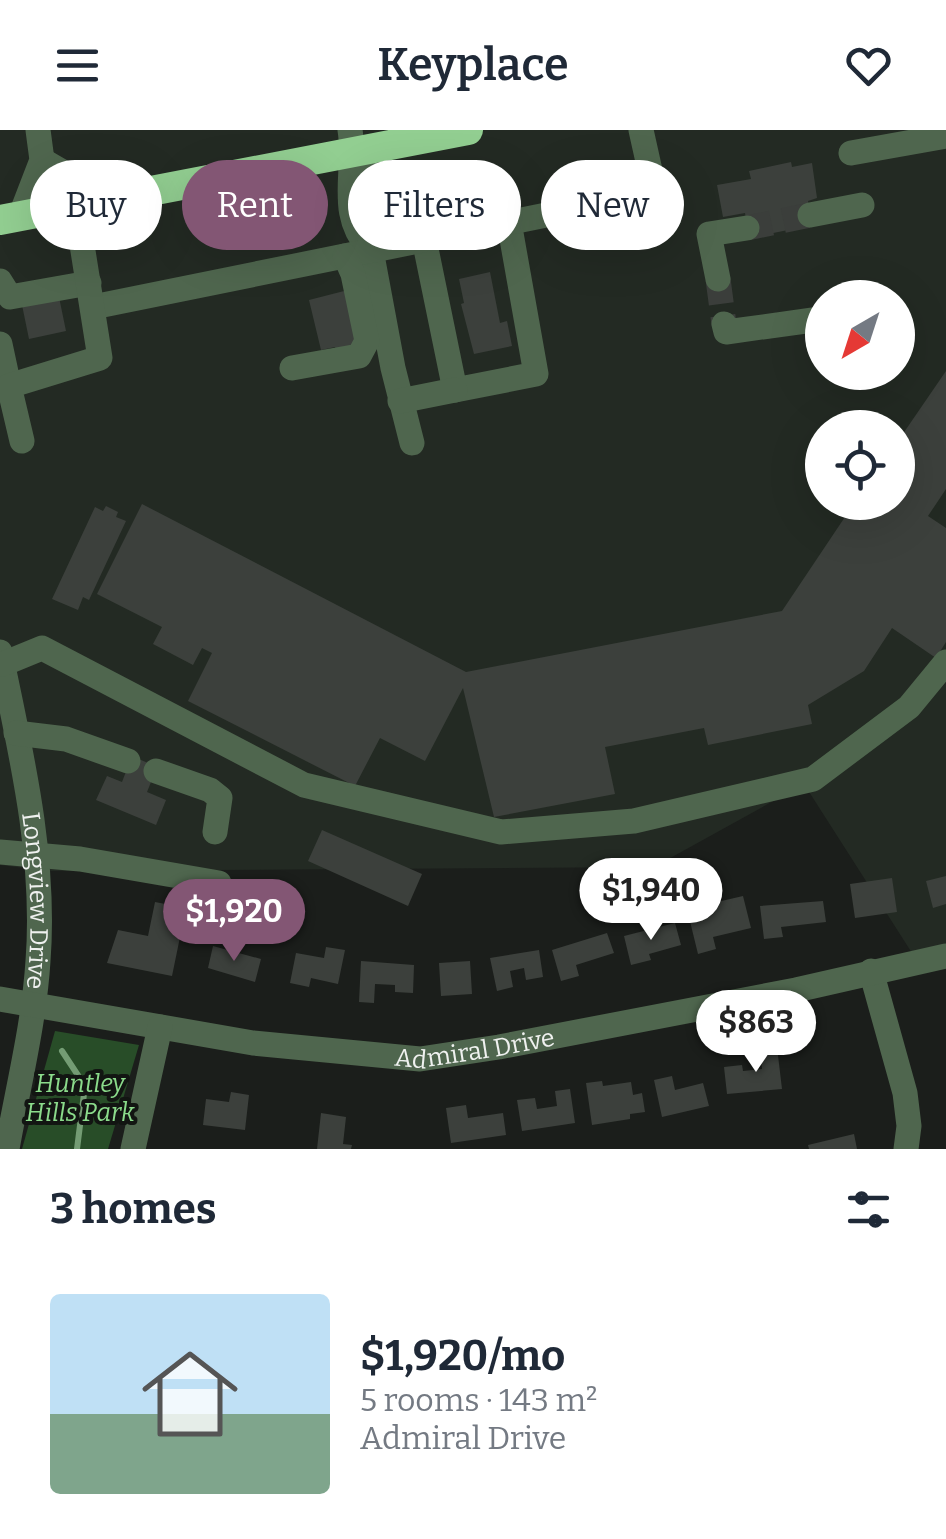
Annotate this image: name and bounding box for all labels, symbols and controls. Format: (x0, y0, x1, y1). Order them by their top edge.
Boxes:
icon: menu (50, 38, 105, 93)
text: Keyplace (377, 38, 569, 92)
icon: heart (841, 38, 896, 93)
chip: Buy (30, 160, 162, 250)
chip: Rent (182, 160, 328, 250)
chip: Filters (348, 160, 521, 250)
chip: New (541, 160, 684, 250)
north arrow (805, 280, 915, 390)
map controls (805, 280, 915, 520)
button: locate (805, 410, 915, 520)
street label: Longview Drive (15, 810, 54, 991)
pin: $1,940 (570, 858, 732, 943)
text: $1,940 (601, 871, 701, 909)
pin: $1,920 (153, 879, 315, 964)
text: $1,920 (185, 892, 283, 930)
pin: $863 (697, 990, 815, 1075)
text: $863 (718, 1003, 794, 1041)
street label: Admiral Drive (393, 1023, 557, 1076)
park label: Huntley Hills Park (26, 1069, 135, 1128)
icon: filters (841, 1182, 896, 1237)
text: 3 homes (50, 1184, 216, 1234)
text: $1,920/mo (360, 1331, 565, 1381)
icon: home (130, 1334, 250, 1454)
text: 5 rooms · 143 m² (360, 1381, 597, 1419)
text: Admiral Drive (360, 1419, 566, 1457)

